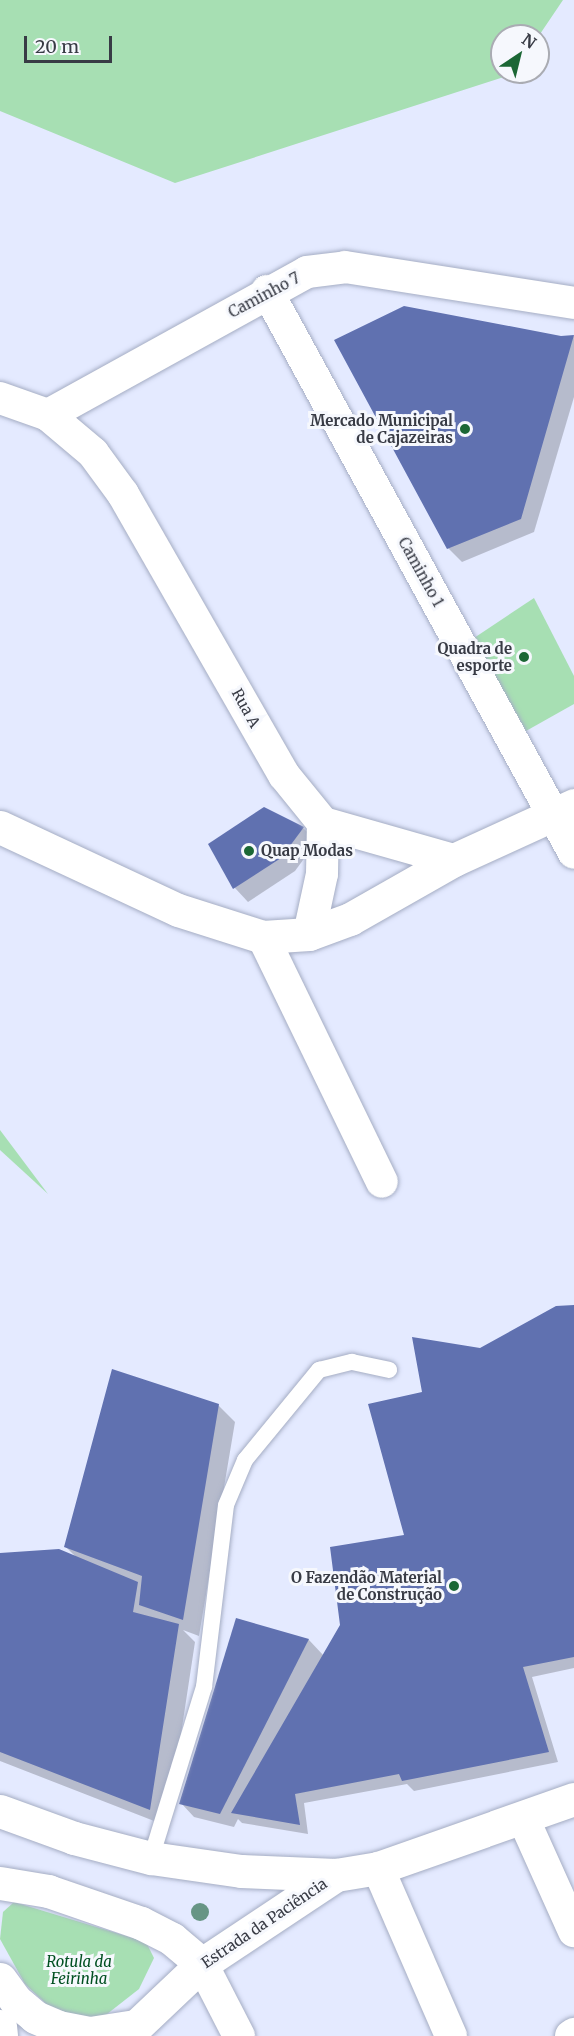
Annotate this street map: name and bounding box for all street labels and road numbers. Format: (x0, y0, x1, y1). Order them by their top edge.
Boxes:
street label: Caminho 7 (225, 269, 303, 321)
street label: Caminho 1 (395, 534, 447, 610)
street label: Rua A (228, 685, 264, 731)
street label: Estrada da Paciência (198, 1874, 330, 1972)

